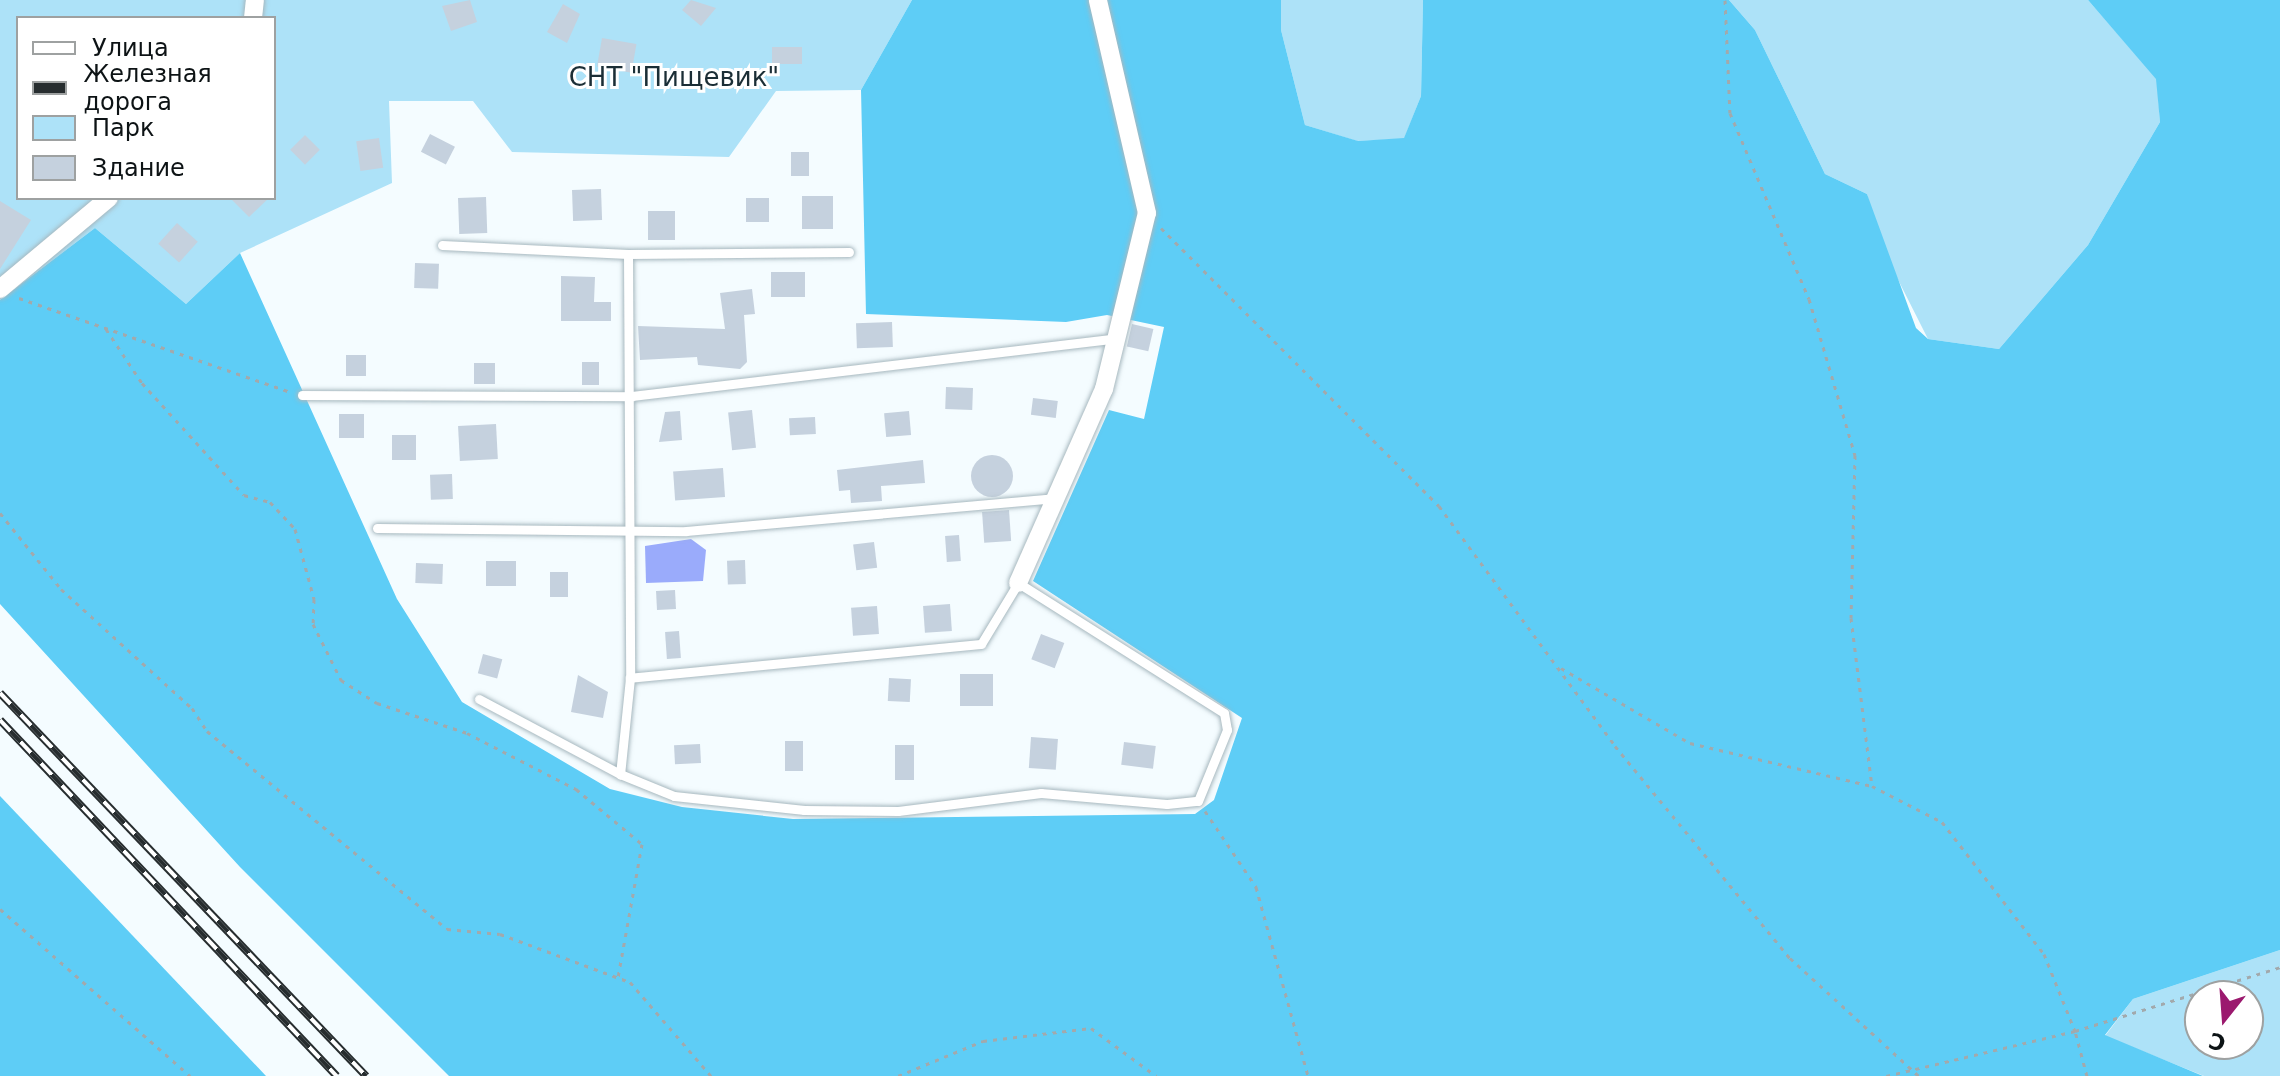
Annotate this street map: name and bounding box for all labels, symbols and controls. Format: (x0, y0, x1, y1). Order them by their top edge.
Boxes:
legend (16, 16, 276, 200)
text: Улица (92, 34, 169, 62)
text: Железная дорога (83, 60, 212, 116)
park label: СНТ "Пищевик" (569, 62, 779, 94)
text: Парк (92, 114, 154, 142)
text: Здание (92, 154, 185, 182)
north arrow (2184, 980, 2264, 1060)
text: С (2206, 1027, 2229, 1056)

